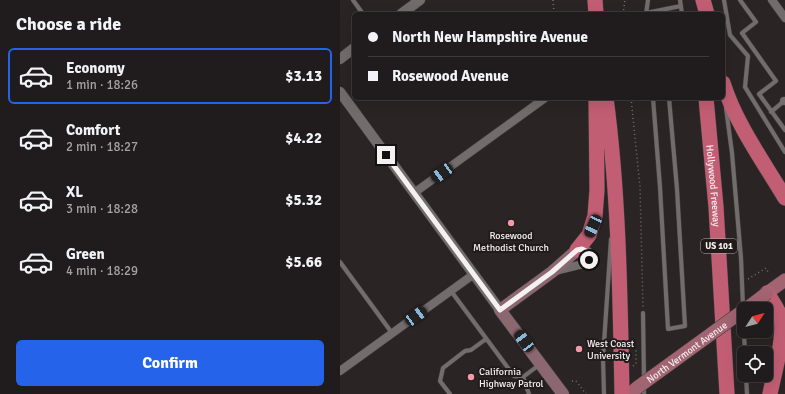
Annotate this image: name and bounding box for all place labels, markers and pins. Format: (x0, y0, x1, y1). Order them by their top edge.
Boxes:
marker: Rosewood Methodist Church (506, 218, 516, 228)
place label: Rosewood Methodist Church (473, 230, 549, 254)
place label: West Coast University (587, 338, 635, 362)
marker: West Coast University (574, 344, 584, 354)
place label: California Highway Patrol (479, 366, 544, 390)
marker: California Highway Patrol (466, 372, 476, 382)

